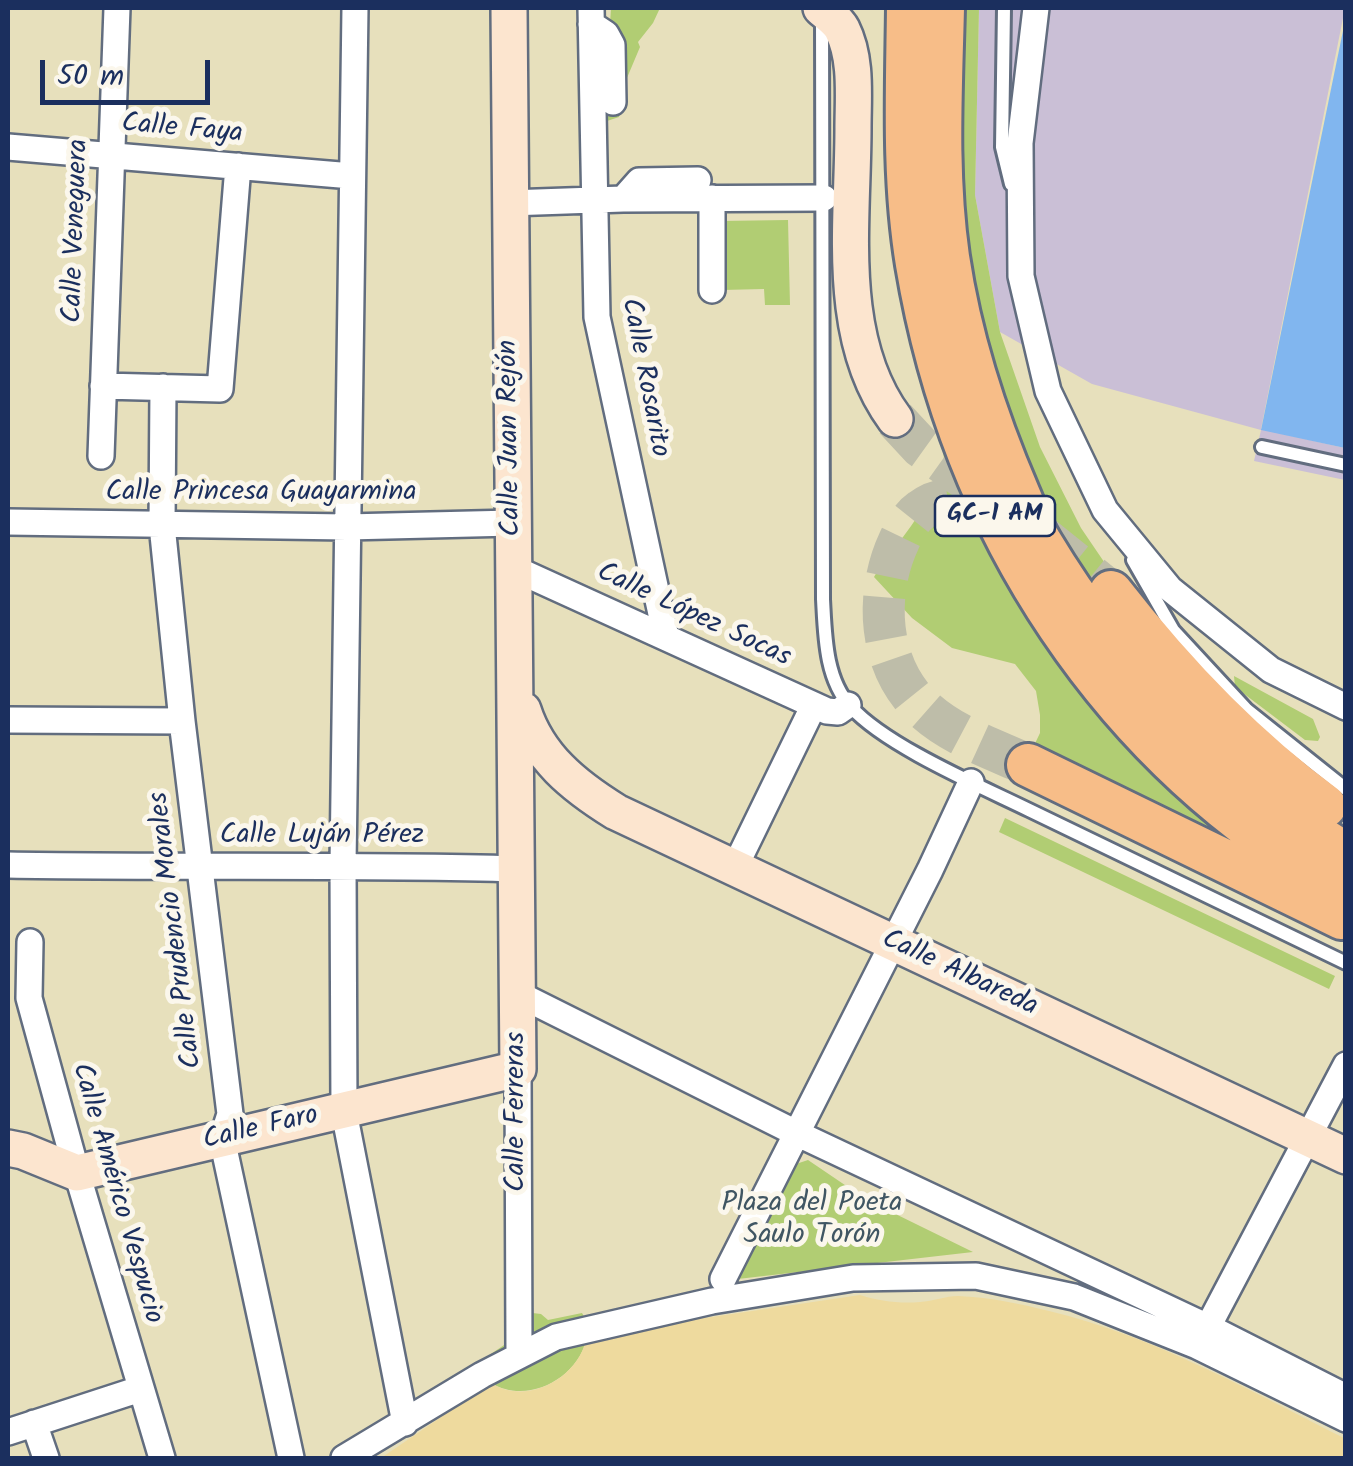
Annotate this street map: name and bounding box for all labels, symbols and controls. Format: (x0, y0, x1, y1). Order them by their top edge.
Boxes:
scale bar (45, 40, 215, 102)
text: 50 m (57, 53, 124, 101)
street label: Calle Faya (120, 109, 244, 153)
street label: Calle Veneguera (58, 138, 98, 324)
street label: Calle Rosarito (611, 296, 675, 460)
street label: Calle Juan Rejón (493, 339, 531, 537)
street label: Calle Princesa Guayarmina (105, 477, 417, 511)
road number: GC-1 AM (935, 496, 1055, 536)
street label: Calle López Socas (591, 557, 795, 677)
street label: Calle Prudencio Morales (144, 790, 212, 1070)
street label: Calle Luján Pérez (220, 820, 424, 854)
street label: Calle Albareda (876, 924, 1042, 1026)
street label: Calle Ferreras (501, 1032, 535, 1192)
street label: Calle Américo Vespucio (62, 1060, 168, 1328)
street label: Calle Faro (200, 1100, 322, 1160)
park label: Plaza del Poeta Saulo Torón (722, 1188, 902, 1254)

